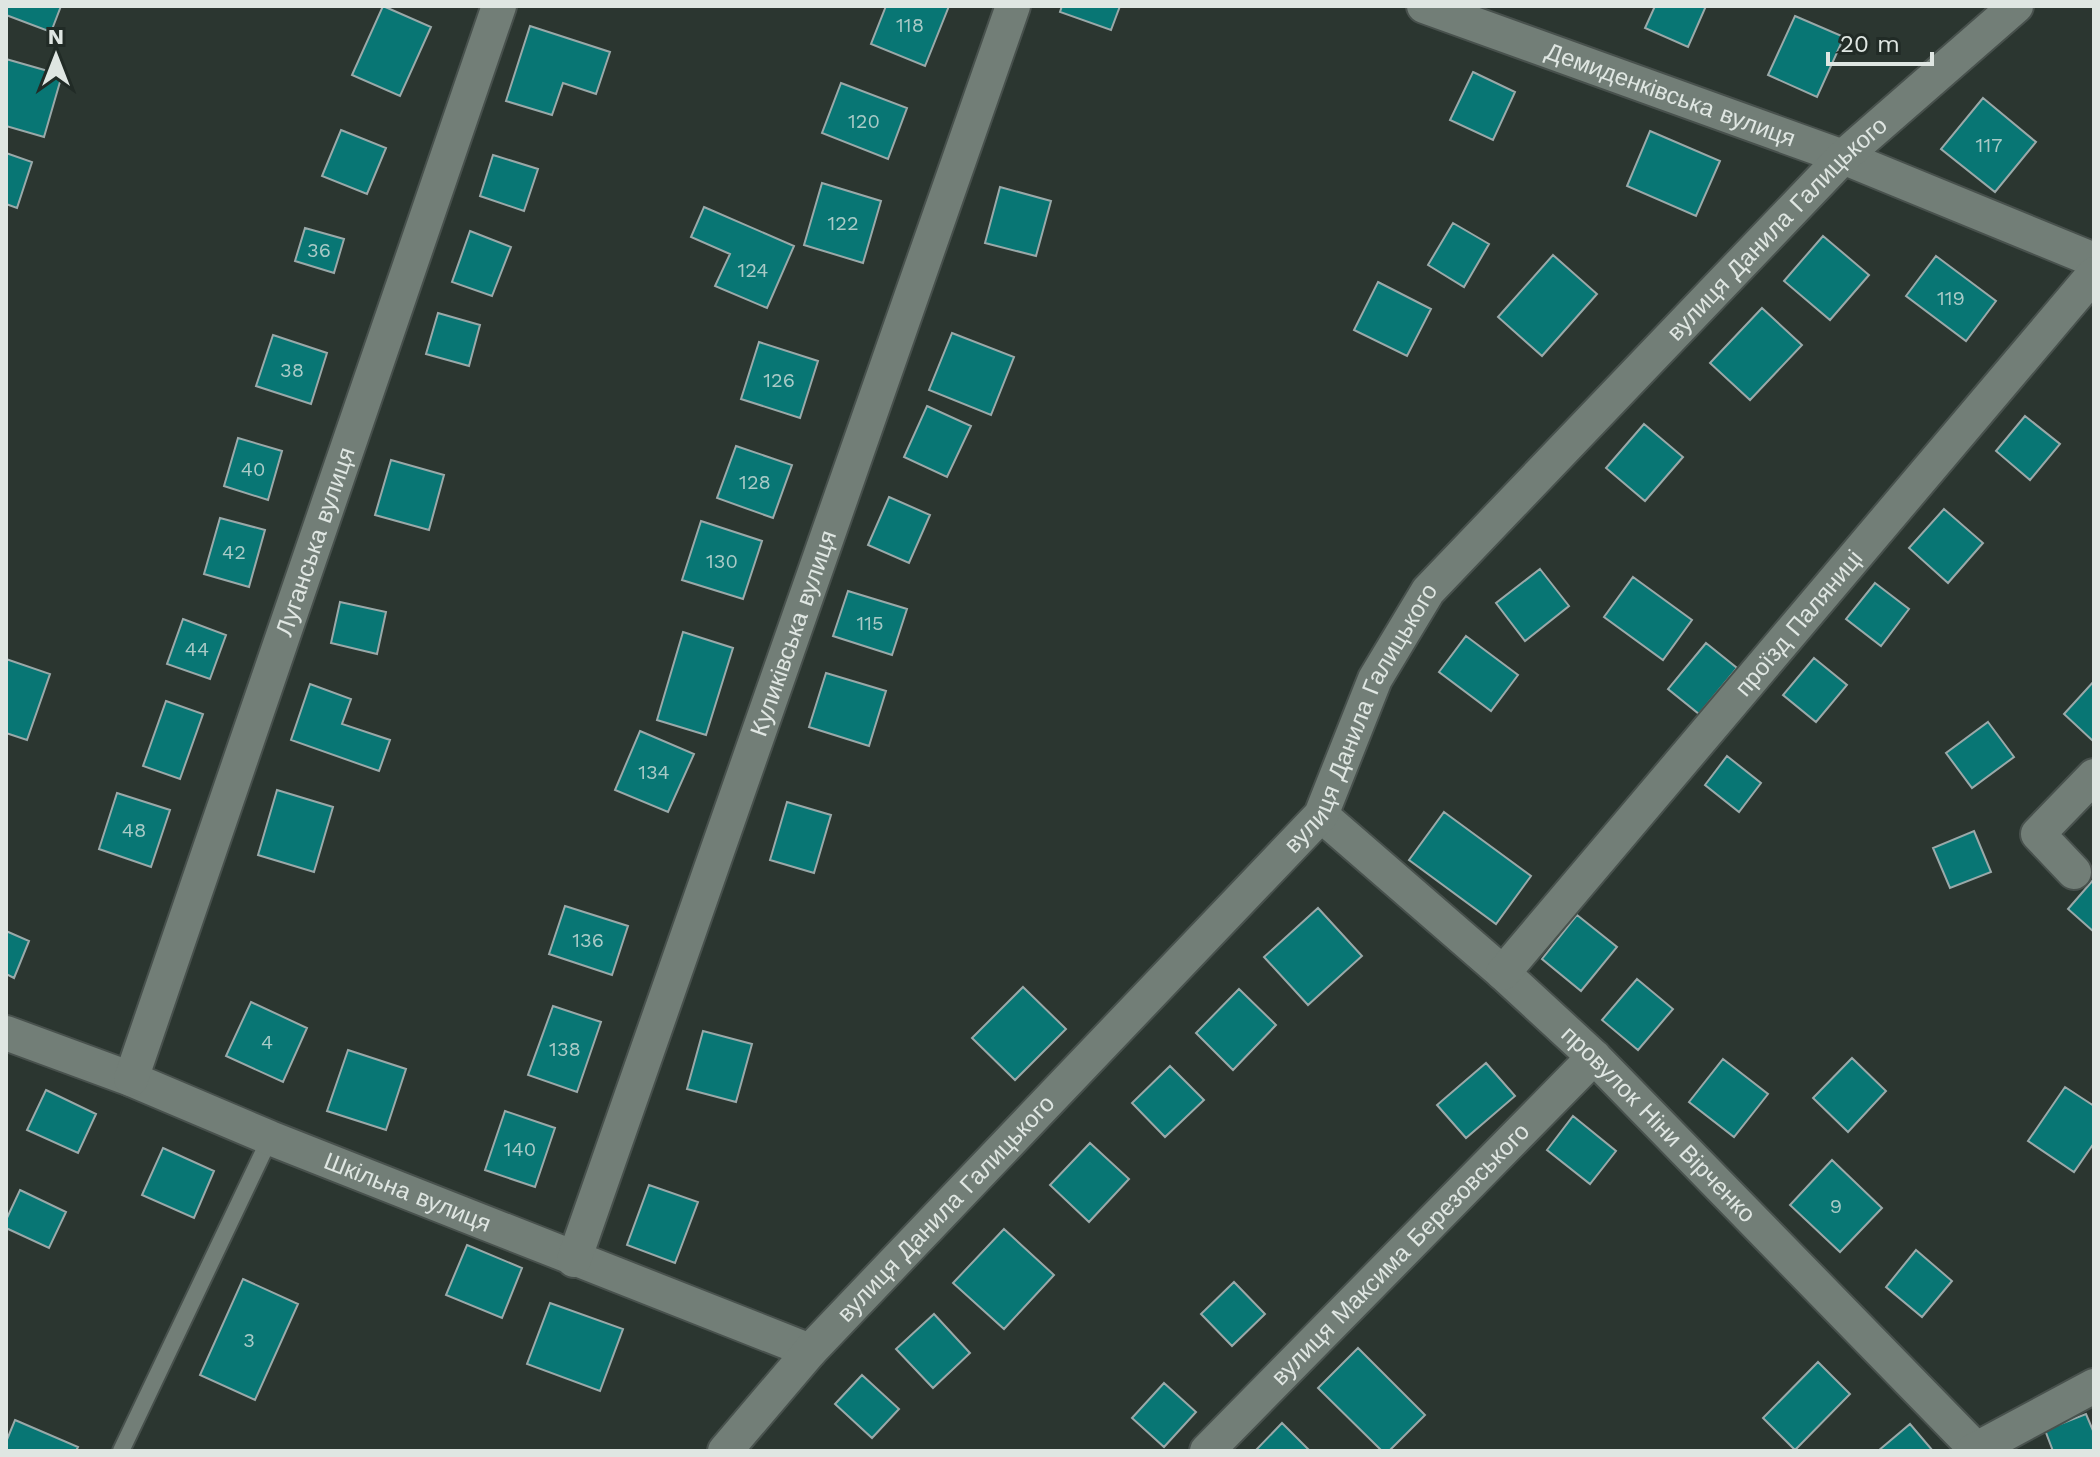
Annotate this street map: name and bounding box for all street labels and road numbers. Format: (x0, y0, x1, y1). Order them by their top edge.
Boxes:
street label: Демиденківська вулиця (1542, 37, 1799, 153)
street label: вулиця Данила Галицького (1661, 111, 1893, 346)
street label: Луганська вулиця (270, 444, 361, 640)
street label: Куликівська вулиця (744, 527, 842, 740)
street label: проїзд Паляниці (1729, 545, 1868, 702)
street label: вулиця Данила Галицького (1278, 578, 1443, 859)
street label: провулок Ніни Вірченко (1556, 1020, 1761, 1228)
street label: вулиця Данила Галицького (831, 1090, 1060, 1328)
street label: вулиця Максима Березовського (1266, 1117, 1535, 1391)
street label: Шкільна вулиця (320, 1147, 495, 1238)

